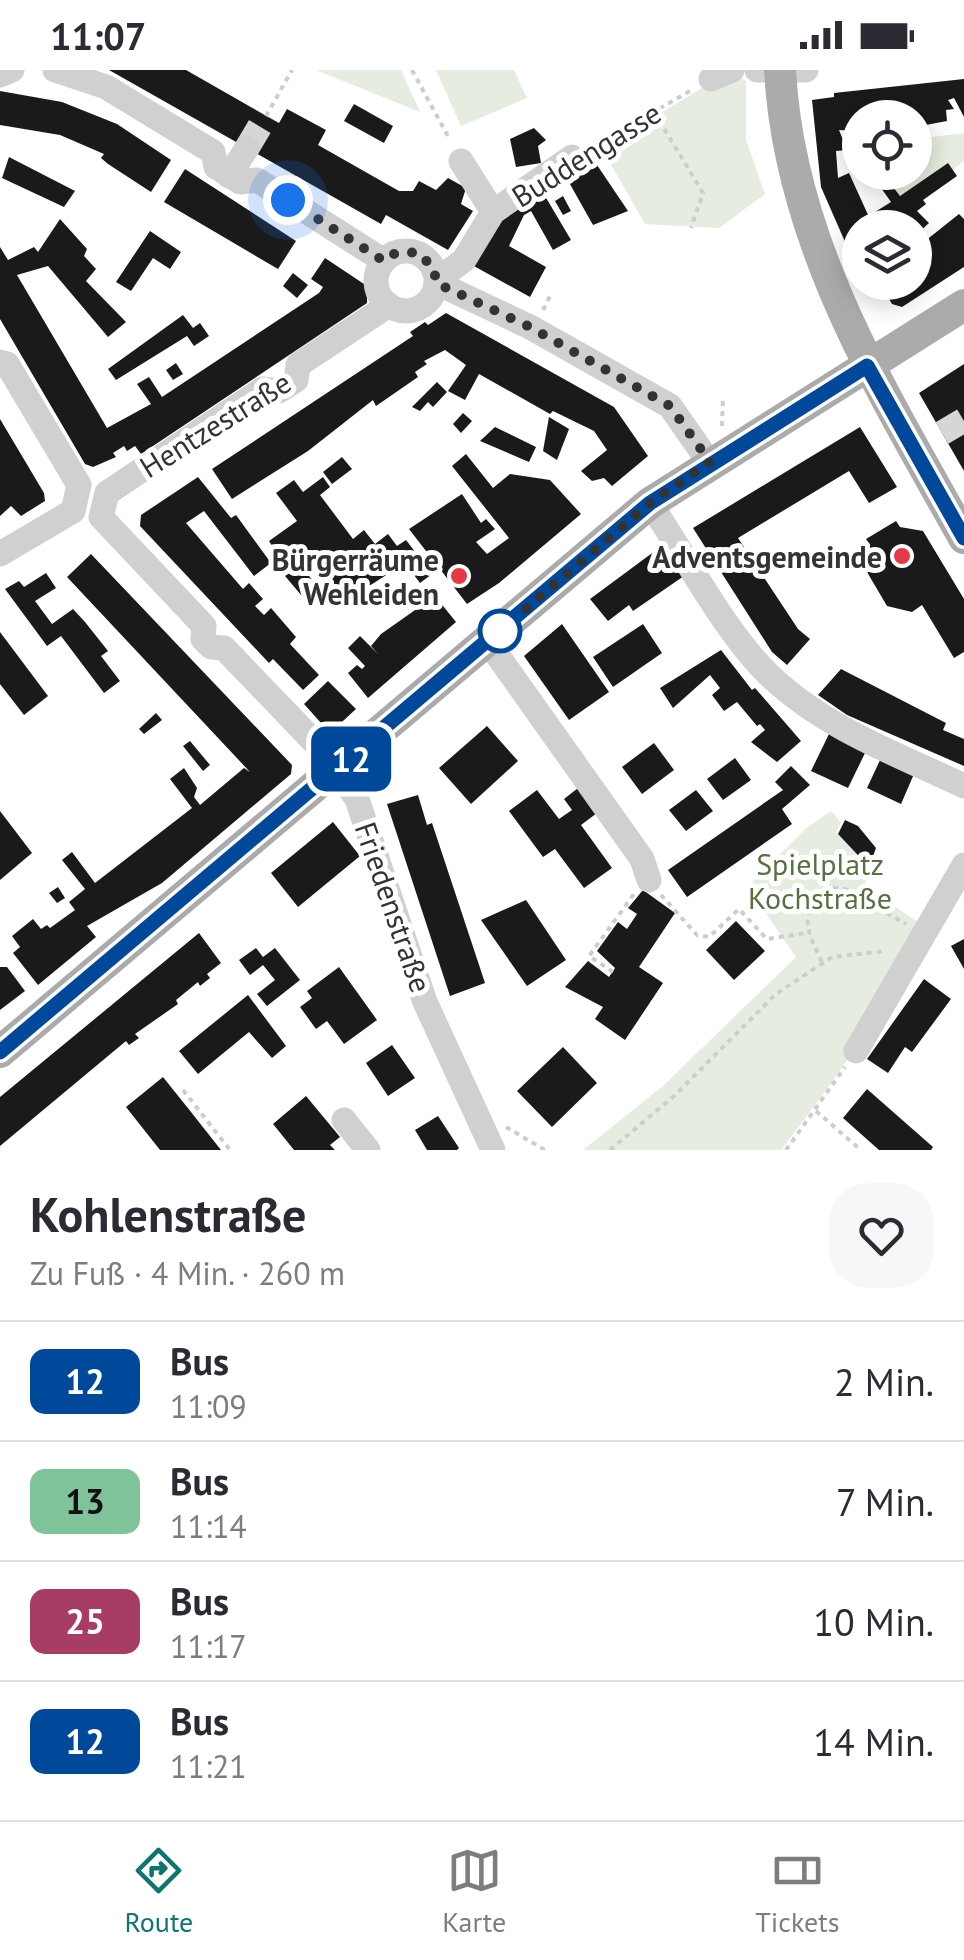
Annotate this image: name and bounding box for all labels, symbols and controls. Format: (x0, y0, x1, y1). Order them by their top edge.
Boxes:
text: 11:07 (50, 11, 146, 60)
street label: Buddengasse (504, 93, 668, 215)
map controls (842, 100, 932, 300)
button: locate (842, 100, 932, 190)
your location (263, 175, 313, 225)
button: layers (842, 210, 932, 300)
street label: Hentzestraße (132, 362, 298, 486)
place label: Adventsgemeinde (652, 537, 882, 576)
place label: Bürgerräume Wehleiden (272, 540, 439, 613)
marker: Adventsgemeinde (891, 545, 913, 567)
marker: Bürgerräume Wehleiden (448, 565, 470, 587)
unlabelled marker (479, 610, 521, 652)
line badge: 12 (306, 726, 396, 792)
text: 12 (331, 736, 371, 782)
street label: Friedenstraße (347, 817, 441, 997)
park label: Spielplatz Kochstraße (748, 844, 892, 917)
text: Kohlenstraße (30, 1183, 306, 1245)
button: heart (829, 1183, 934, 1288)
text: Zu Fuß · 4 Min. · 260 m (30, 1252, 345, 1294)
text: Bus (170, 1336, 229, 1385)
text: 2 Min. (834, 1357, 934, 1406)
text: 12 (65, 1358, 105, 1404)
text: 11:09 (170, 1385, 247, 1427)
text: Bus (170, 1456, 229, 1505)
text: 7 Min. (836, 1477, 934, 1526)
text: 13 (65, 1478, 105, 1524)
text: 11:14 (170, 1505, 247, 1547)
text: Bus (170, 1576, 229, 1625)
text: 10 Min. (813, 1597, 934, 1646)
text: 25 (65, 1598, 105, 1644)
text: 11:17 (170, 1625, 247, 1667)
text: Bus (170, 1696, 229, 1745)
text: 14 Min. (813, 1717, 934, 1766)
text: 12 (65, 1718, 105, 1764)
text: 11:21 (170, 1745, 247, 1787)
tab: Route (124, 1843, 193, 1940)
tab: Karte (442, 1843, 506, 1940)
tab: Tickets (755, 1843, 840, 1940)

